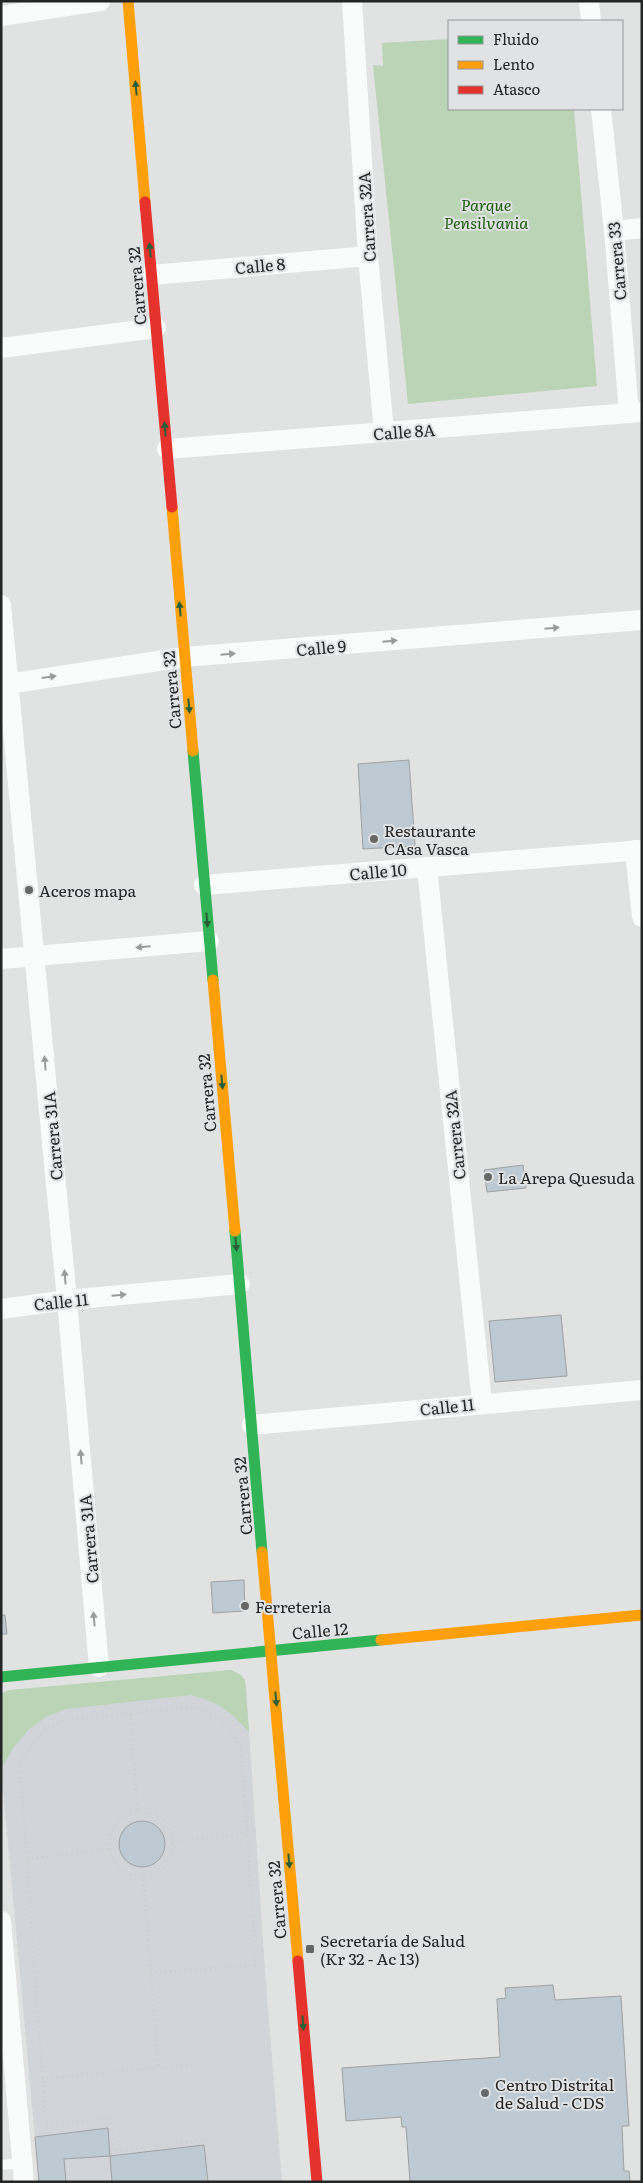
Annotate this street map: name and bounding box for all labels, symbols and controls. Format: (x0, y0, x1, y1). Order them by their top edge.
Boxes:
legend (448, 20, 623, 110)
text: Fluido (493, 27, 539, 50)
text: Lento (493, 52, 535, 75)
text: Atasco (493, 77, 540, 100)
one-way arrow (132, 80, 140, 96)
street label: Carrera 32A (351, 171, 381, 263)
park label: Parque Pensilvania (444, 192, 529, 234)
street label: Carrera 33 (601, 221, 631, 301)
one-way arrow (145, 242, 153, 258)
street label: Carrera 32 (121, 246, 151, 326)
street label: Calle 8 (234, 251, 286, 279)
street label: Calle 8A (372, 417, 436, 445)
one-way arrow (161, 421, 169, 437)
one-way arrow (176, 600, 184, 616)
one-way arrow (544, 623, 560, 631)
street label: Calle 9 (295, 633, 347, 661)
one-way arrow (382, 637, 398, 645)
street label: Carrera 32 (156, 650, 186, 730)
one-way arrow (220, 650, 236, 658)
one-way arrow (42, 673, 58, 681)
one-way arrow (185, 698, 193, 714)
place label: Restaurante CAsa Vasca (384, 818, 476, 860)
marker: Restaurante CAsa Vasca (368, 833, 380, 845)
street label: Calle 10 (348, 857, 408, 885)
place label: Aceros mapa (39, 878, 137, 902)
marker: Aceros mapa (23, 884, 35, 896)
one-way arrow (204, 912, 212, 928)
one-way arrow (135, 943, 151, 951)
street label: Carrera 32 (191, 1053, 221, 1133)
one-way arrow (41, 1055, 49, 1071)
one-way arrow (218, 1074, 226, 1090)
street label: Carrera 32A (437, 1089, 471, 1181)
street label: Carrera 31A (36, 1090, 68, 1181)
place label: La Arepa Quesuda (498, 1165, 635, 1189)
marker: La Arepa Quesuda (482, 1171, 494, 1183)
one-way arrow (232, 1236, 240, 1252)
one-way arrow (61, 1269, 69, 1285)
street label: Calle 11 (33, 1286, 90, 1316)
one-way arrow (112, 1291, 128, 1299)
street label: Calle 11 (419, 1391, 476, 1421)
one-way arrow (76, 1449, 84, 1465)
street label: Carrera 32 (227, 1456, 257, 1536)
street label: Carrera 31A (72, 1493, 104, 1584)
place label: Ferreteria (255, 1594, 332, 1618)
marker: Ferreteria (239, 1600, 251, 1612)
one-way arrow (90, 1610, 98, 1626)
street label: Calle 12 (291, 1616, 349, 1644)
one-way arrow (272, 1692, 280, 1708)
one-way arrow (285, 1853, 293, 1869)
street label: Carrera 32 (261, 1860, 291, 1940)
place label: Secretaría de Salud (Kr 32 - Ac 13) (320, 1928, 465, 1970)
marker: Secretaría de Salud (Kr 32 - Ac 13) (304, 1943, 316, 1955)
one-way arrow (299, 2015, 307, 2031)
place label: Centro Distrital de Salud - CDS (495, 2072, 614, 2114)
marker: Centro Distrital de Salud - CDS (479, 2087, 491, 2099)

